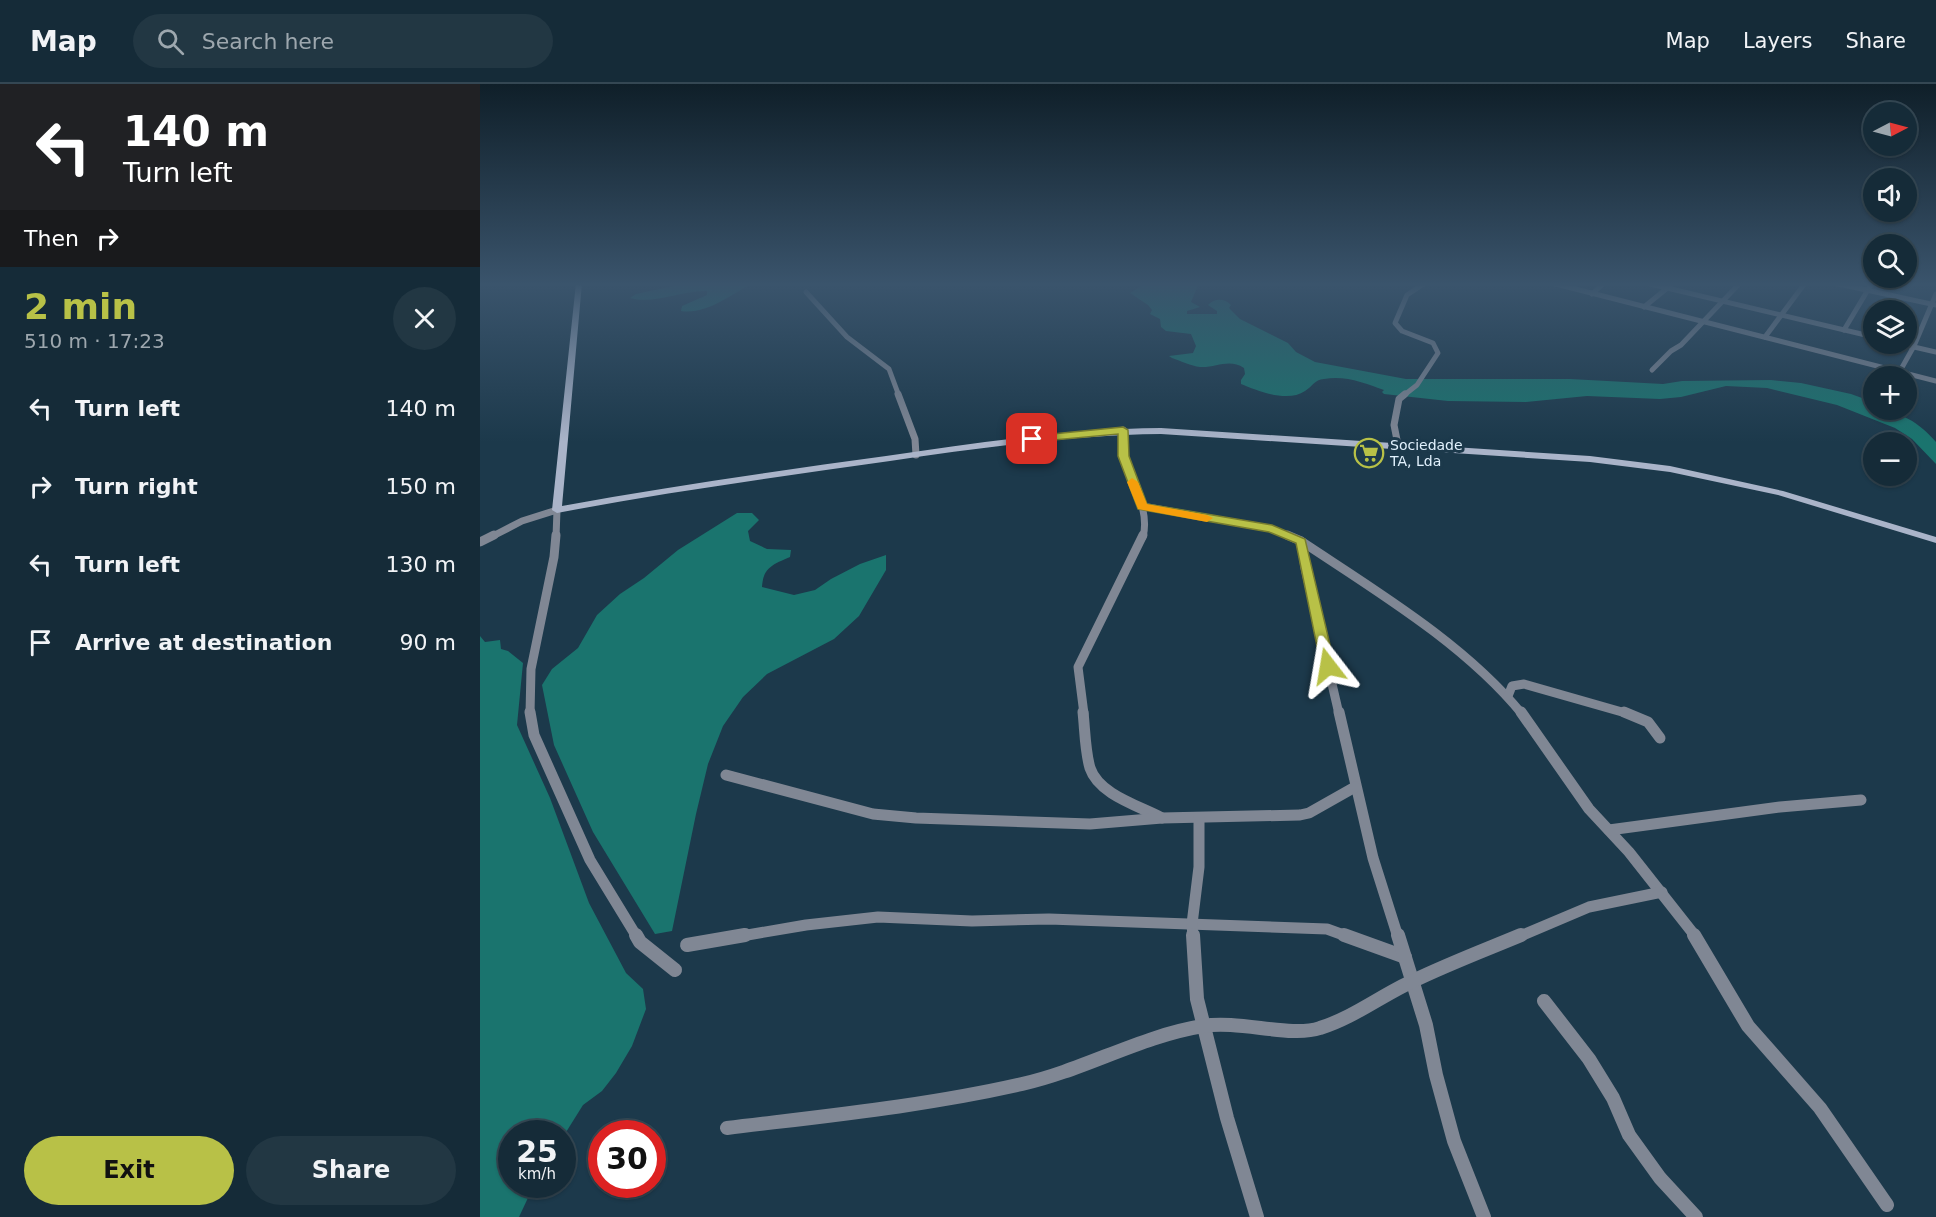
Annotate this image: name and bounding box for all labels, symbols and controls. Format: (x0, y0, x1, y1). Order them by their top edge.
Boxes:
search box (133, 14, 553, 68)
text: Map (30, 25, 97, 58)
icon: search (154, 25, 187, 58)
text: Search here (202, 29, 334, 54)
text: Map (1666, 29, 1710, 53)
text: Layers (1743, 29, 1812, 53)
text: Share (1845, 29, 1906, 53)
north arrow (1863, 102, 1917, 156)
map controls (1863, 102, 1917, 486)
text: 140 m (123, 107, 269, 156)
icon: left (24, 108, 102, 186)
text: Turn left (123, 157, 233, 188)
button: sound (1863, 168, 1917, 222)
icon: right (91, 222, 124, 255)
text: Then (24, 226, 79, 251)
button: search (1863, 234, 1917, 288)
text: 2 min (24, 286, 137, 327)
button: close (393, 287, 456, 350)
button: layers (1863, 300, 1917, 354)
text: 510 m · 17:23 (24, 329, 165, 353)
button: + (1863, 366, 1917, 420)
icon: left (24, 392, 57, 425)
text: Turn left (75, 396, 180, 421)
text: 140 m (386, 396, 456, 421)
pin (1006, 413, 1057, 464)
icon: arrive (1015, 422, 1048, 455)
button: − (1863, 432, 1917, 486)
supermarket icon: Sociedade TA, Lda (1353, 437, 1385, 469)
place label: Sociedade TA, Lda (1389, 437, 1463, 469)
icon: right (24, 470, 57, 503)
text: Turn right (75, 474, 198, 499)
text: 150 m (386, 474, 456, 499)
icon: left (24, 548, 57, 581)
text: Turn left (75, 552, 180, 577)
text: 130 m (386, 552, 456, 577)
icon: arrive (24, 626, 57, 659)
text: Arrive at destination (75, 630, 332, 655)
text: 90 m (400, 630, 456, 655)
position arrow (1296, 634, 1360, 698)
speed limit sign: 30 (588, 1120, 666, 1198)
text: 25 (516, 1134, 558, 1169)
button: Exit (24, 1136, 234, 1205)
button: Share (246, 1136, 456, 1205)
text: km/h (518, 1165, 556, 1183)

